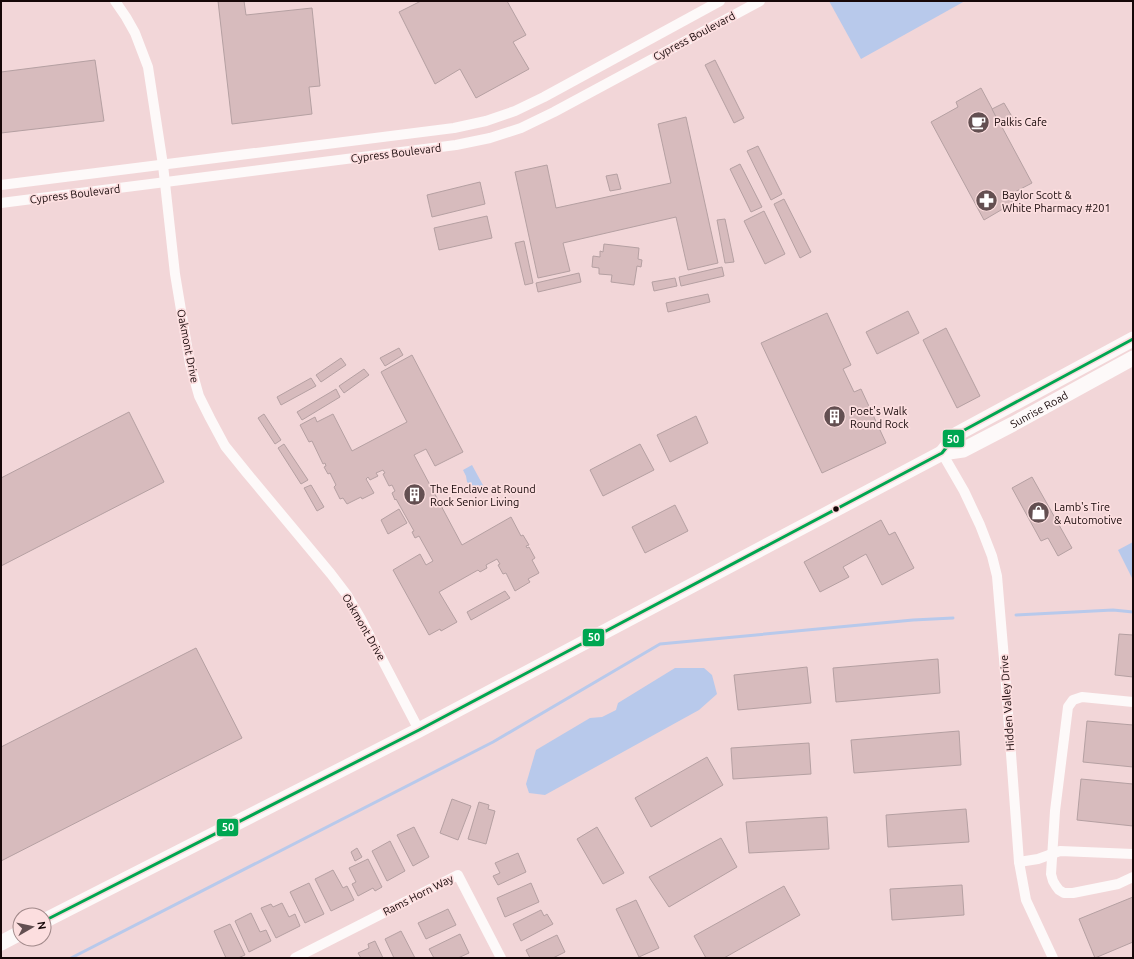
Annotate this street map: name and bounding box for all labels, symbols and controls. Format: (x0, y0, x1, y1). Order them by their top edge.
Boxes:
street label: Cypress Boulevard (651, 9, 737, 63)
cafe icon: Palkis Cafe (965, 109, 991, 135)
place label: Palkis Cafe (994, 116, 1047, 128)
street label: Cypress Boulevard (350, 141, 442, 165)
street label: Cypress Boulevard (29, 182, 121, 206)
pharmacy icon: Baylor Scott & White Pharmacy #201 (974, 188, 1000, 214)
place label: Baylor Scott & White Pharmacy #201 (1002, 189, 1111, 214)
street label: Oakmont Drive (175, 308, 201, 384)
street label: Sunrise Road (1008, 389, 1070, 430)
building icon: Poet's Walk Round Rock (822, 404, 848, 430)
place label: Poet's Walk Round Rock (850, 405, 909, 430)
line badge: 50 (942, 429, 965, 448)
text: 50 (947, 433, 959, 445)
building icon: The Enclave at Round Rock Senior Living (401, 482, 427, 508)
place label: The Enclave at Round Rock Senior Living (430, 483, 536, 508)
shop icon: Lamb's Tire & Automotive (1026, 500, 1052, 526)
place label: Lamb's Tire & Automotive (1054, 501, 1122, 526)
unlabelled marker (831, 504, 841, 514)
street label: Oakmont Drive (340, 592, 388, 662)
line badge: 50 (582, 628, 605, 647)
text: 50 (588, 631, 600, 643)
street label: Hidden Valley Drive (998, 655, 1016, 751)
line badge: 50 (216, 818, 239, 837)
text: 50 (222, 821, 234, 833)
street label: Rams Horn Way (381, 872, 456, 918)
north arrow (12, 907, 52, 947)
text: N (35, 920, 48, 930)

